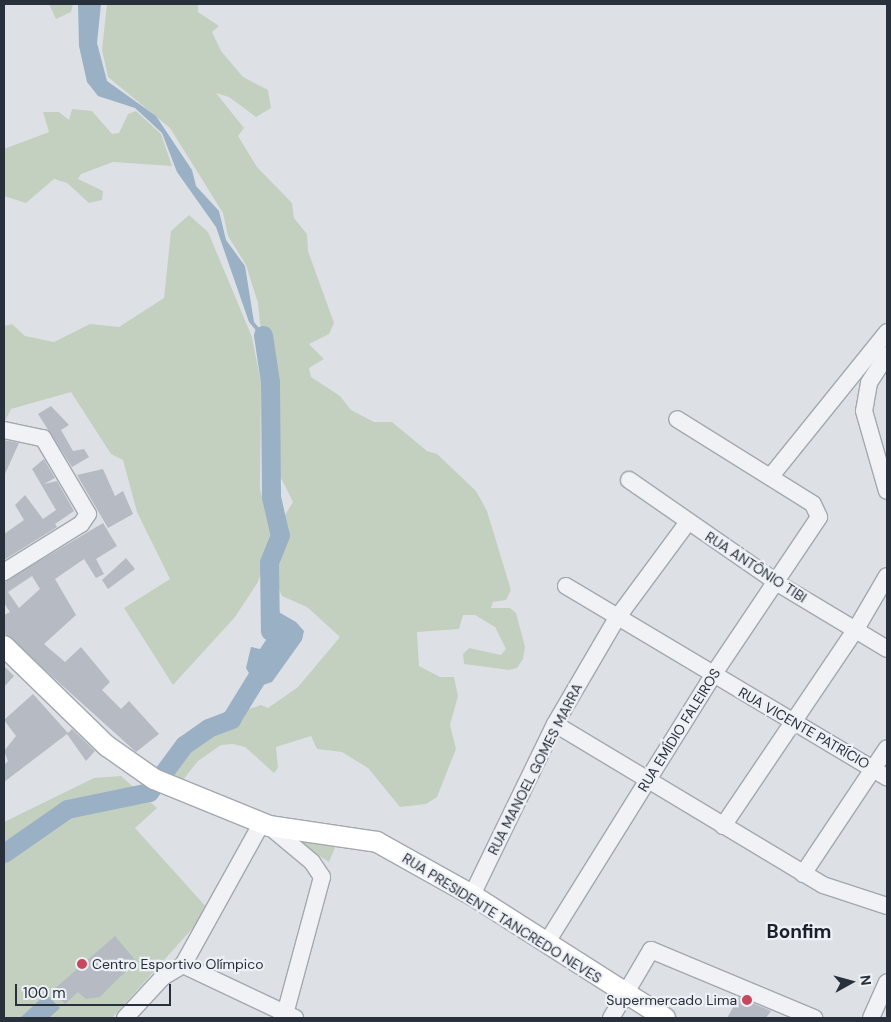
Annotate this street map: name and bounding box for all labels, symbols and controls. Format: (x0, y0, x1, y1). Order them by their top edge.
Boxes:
street label: RUA ANTÔNIO TIBI (702, 528, 810, 606)
street label: RUA EMÍDIO FALEIROS (634, 665, 724, 795)
street label: RUA MANOEL GOMES MARRA (484, 680, 586, 858)
street label: RUA VICENTE PATRÍCIO (735, 684, 873, 772)
street label: RUA PRESIDENTE TANCREDO NEVES (399, 849, 605, 987)
district label: Bonfim (767, 921, 831, 943)
place label: Centro Esportivo Olímpico (92, 956, 264, 972)
north arrow (826, 957, 876, 1007)
marker: Centro Esportivo Olímpico (76, 958, 88, 970)
scale bar (18, 974, 174, 1006)
text: N (856, 974, 875, 986)
text: 100 m (23, 983, 66, 1003)
place label: Supermercado Lima (606, 992, 737, 1008)
marker: Supermercado Lima (741, 994, 753, 1006)

